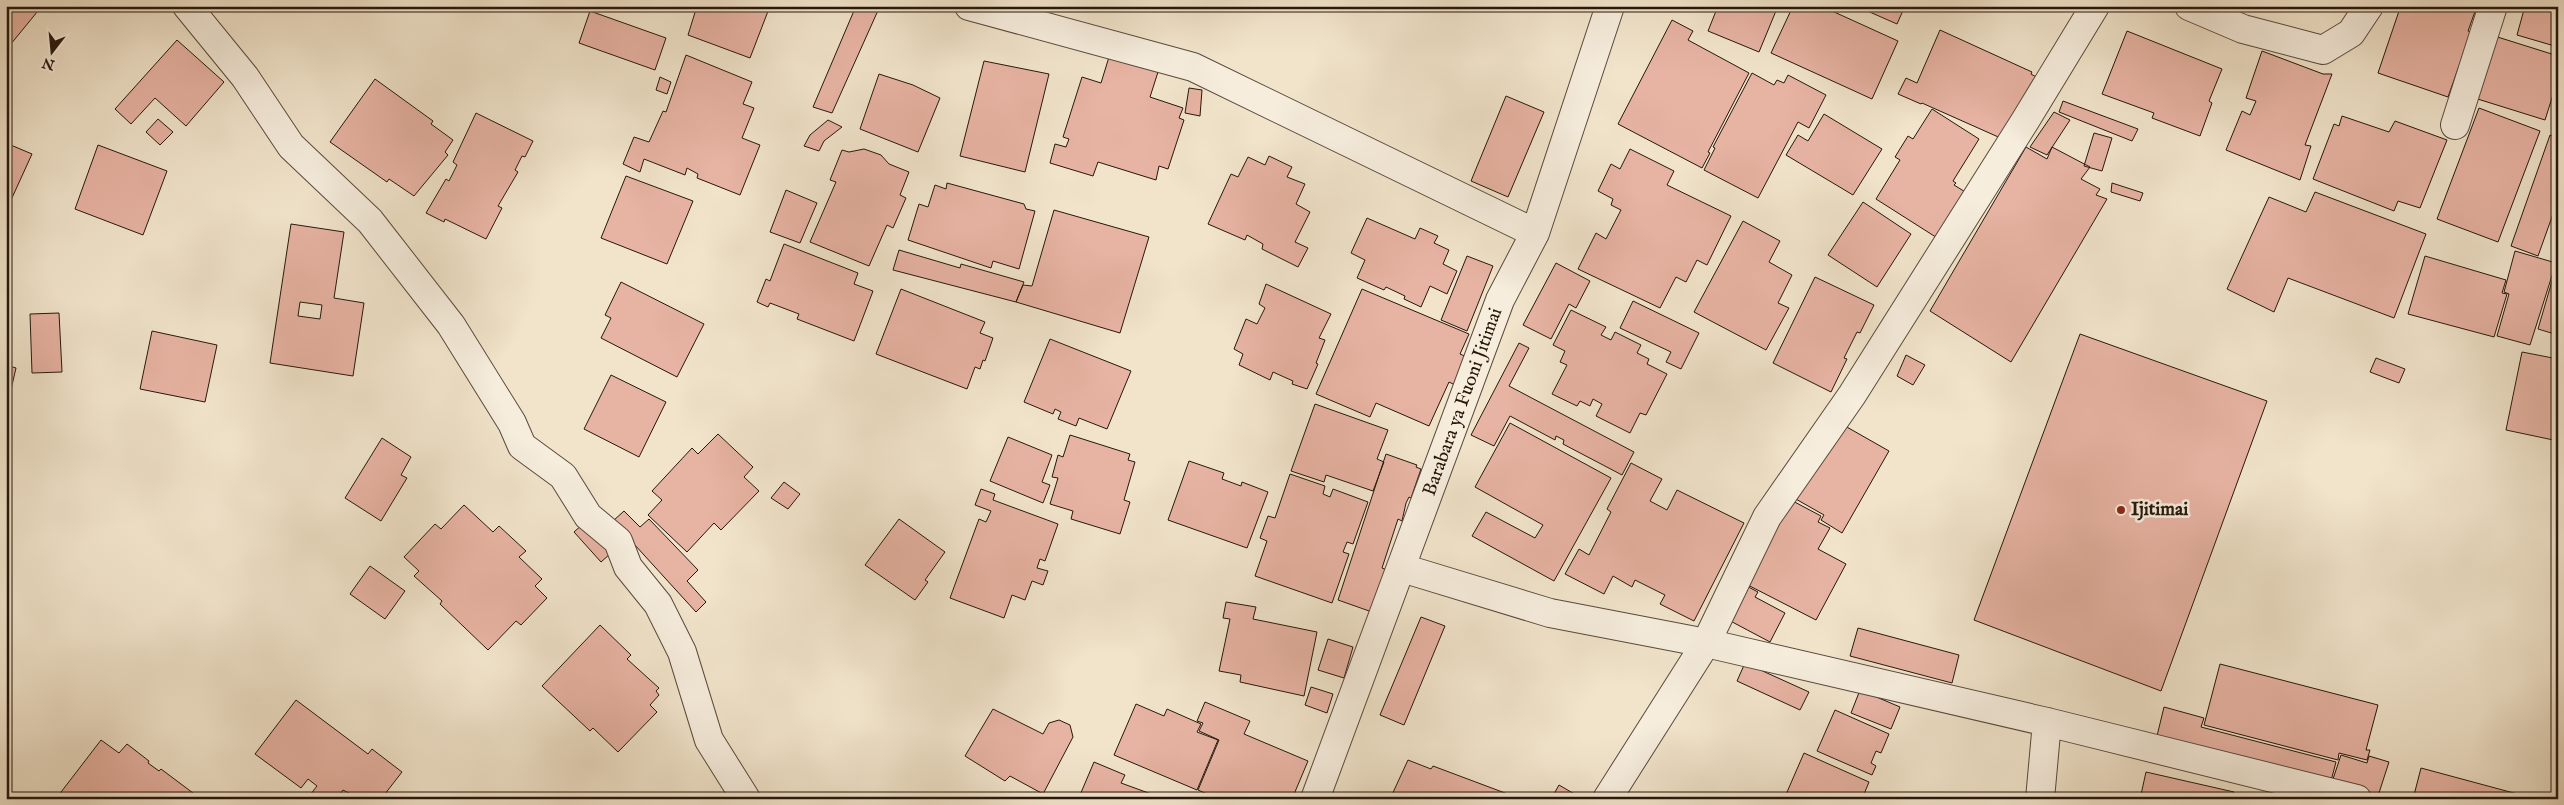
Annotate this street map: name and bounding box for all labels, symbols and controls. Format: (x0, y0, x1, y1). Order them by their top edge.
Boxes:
north arrow (28, 28, 78, 78)
text: N (40, 53, 58, 74)
street label: Barabara ya Fuoni Jitimai (1418, 305, 1508, 499)
place label: Ijitimai (2131, 498, 2188, 522)
marker: Ijitimai (2115, 504, 2127, 516)

